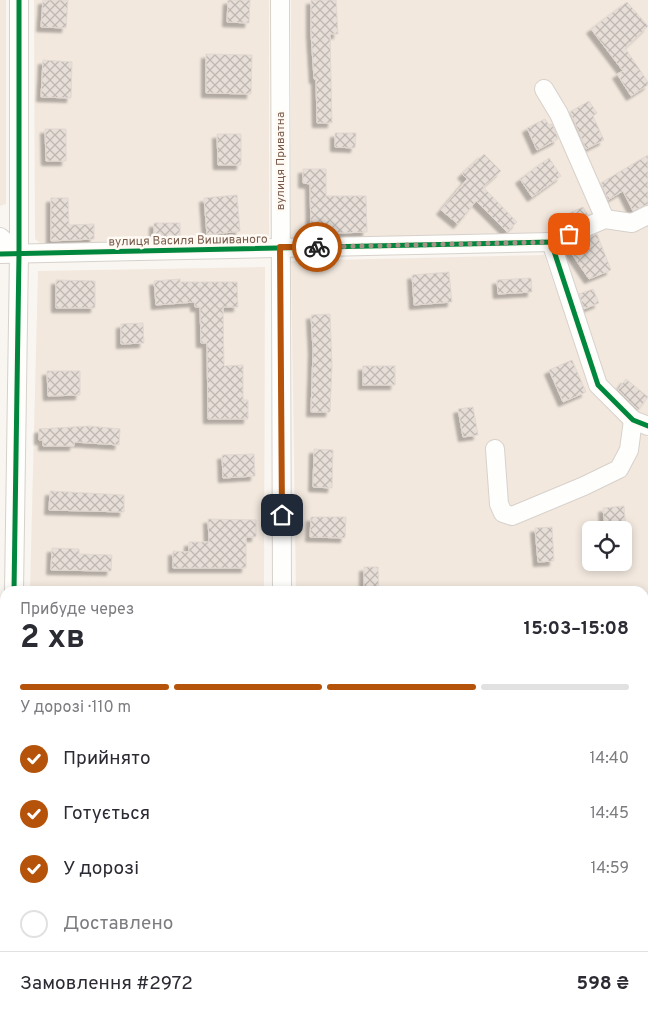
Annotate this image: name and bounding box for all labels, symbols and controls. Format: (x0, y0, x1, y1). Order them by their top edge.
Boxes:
street label: вулиця Приватна (273, 112, 289, 210)
pin (548, 213, 590, 255)
icon: bag (555, 220, 583, 248)
courier (292, 222, 342, 272)
street label: вулиця Василя Вишиваного (108, 232, 268, 250)
icon: bike (303, 233, 331, 261)
pin (261, 494, 303, 536)
icon: home (268, 501, 296, 529)
map controls (582, 521, 632, 571)
button: locate (582, 521, 632, 571)
text: Прибуде через (20, 600, 134, 620)
text: 15:03–15:08 (524, 617, 629, 641)
text: 2 хв (20, 619, 85, 659)
text: У дорозі · 110 m (20, 698, 131, 718)
icon: check (20, 745, 48, 773)
text: Прийнято (63, 747, 151, 771)
text: 14:40 (590, 749, 629, 769)
icon: check (20, 800, 48, 828)
text: Готується (63, 802, 150, 826)
text: 14:45 (590, 804, 629, 824)
icon: check (20, 855, 48, 883)
text: У дорозі (63, 857, 139, 881)
text: 14:59 (590, 859, 629, 879)
text: Доставлено (63, 912, 173, 936)
text: Замовлення #2972 (20, 972, 193, 996)
text: 598 ₴ (577, 972, 629, 996)

